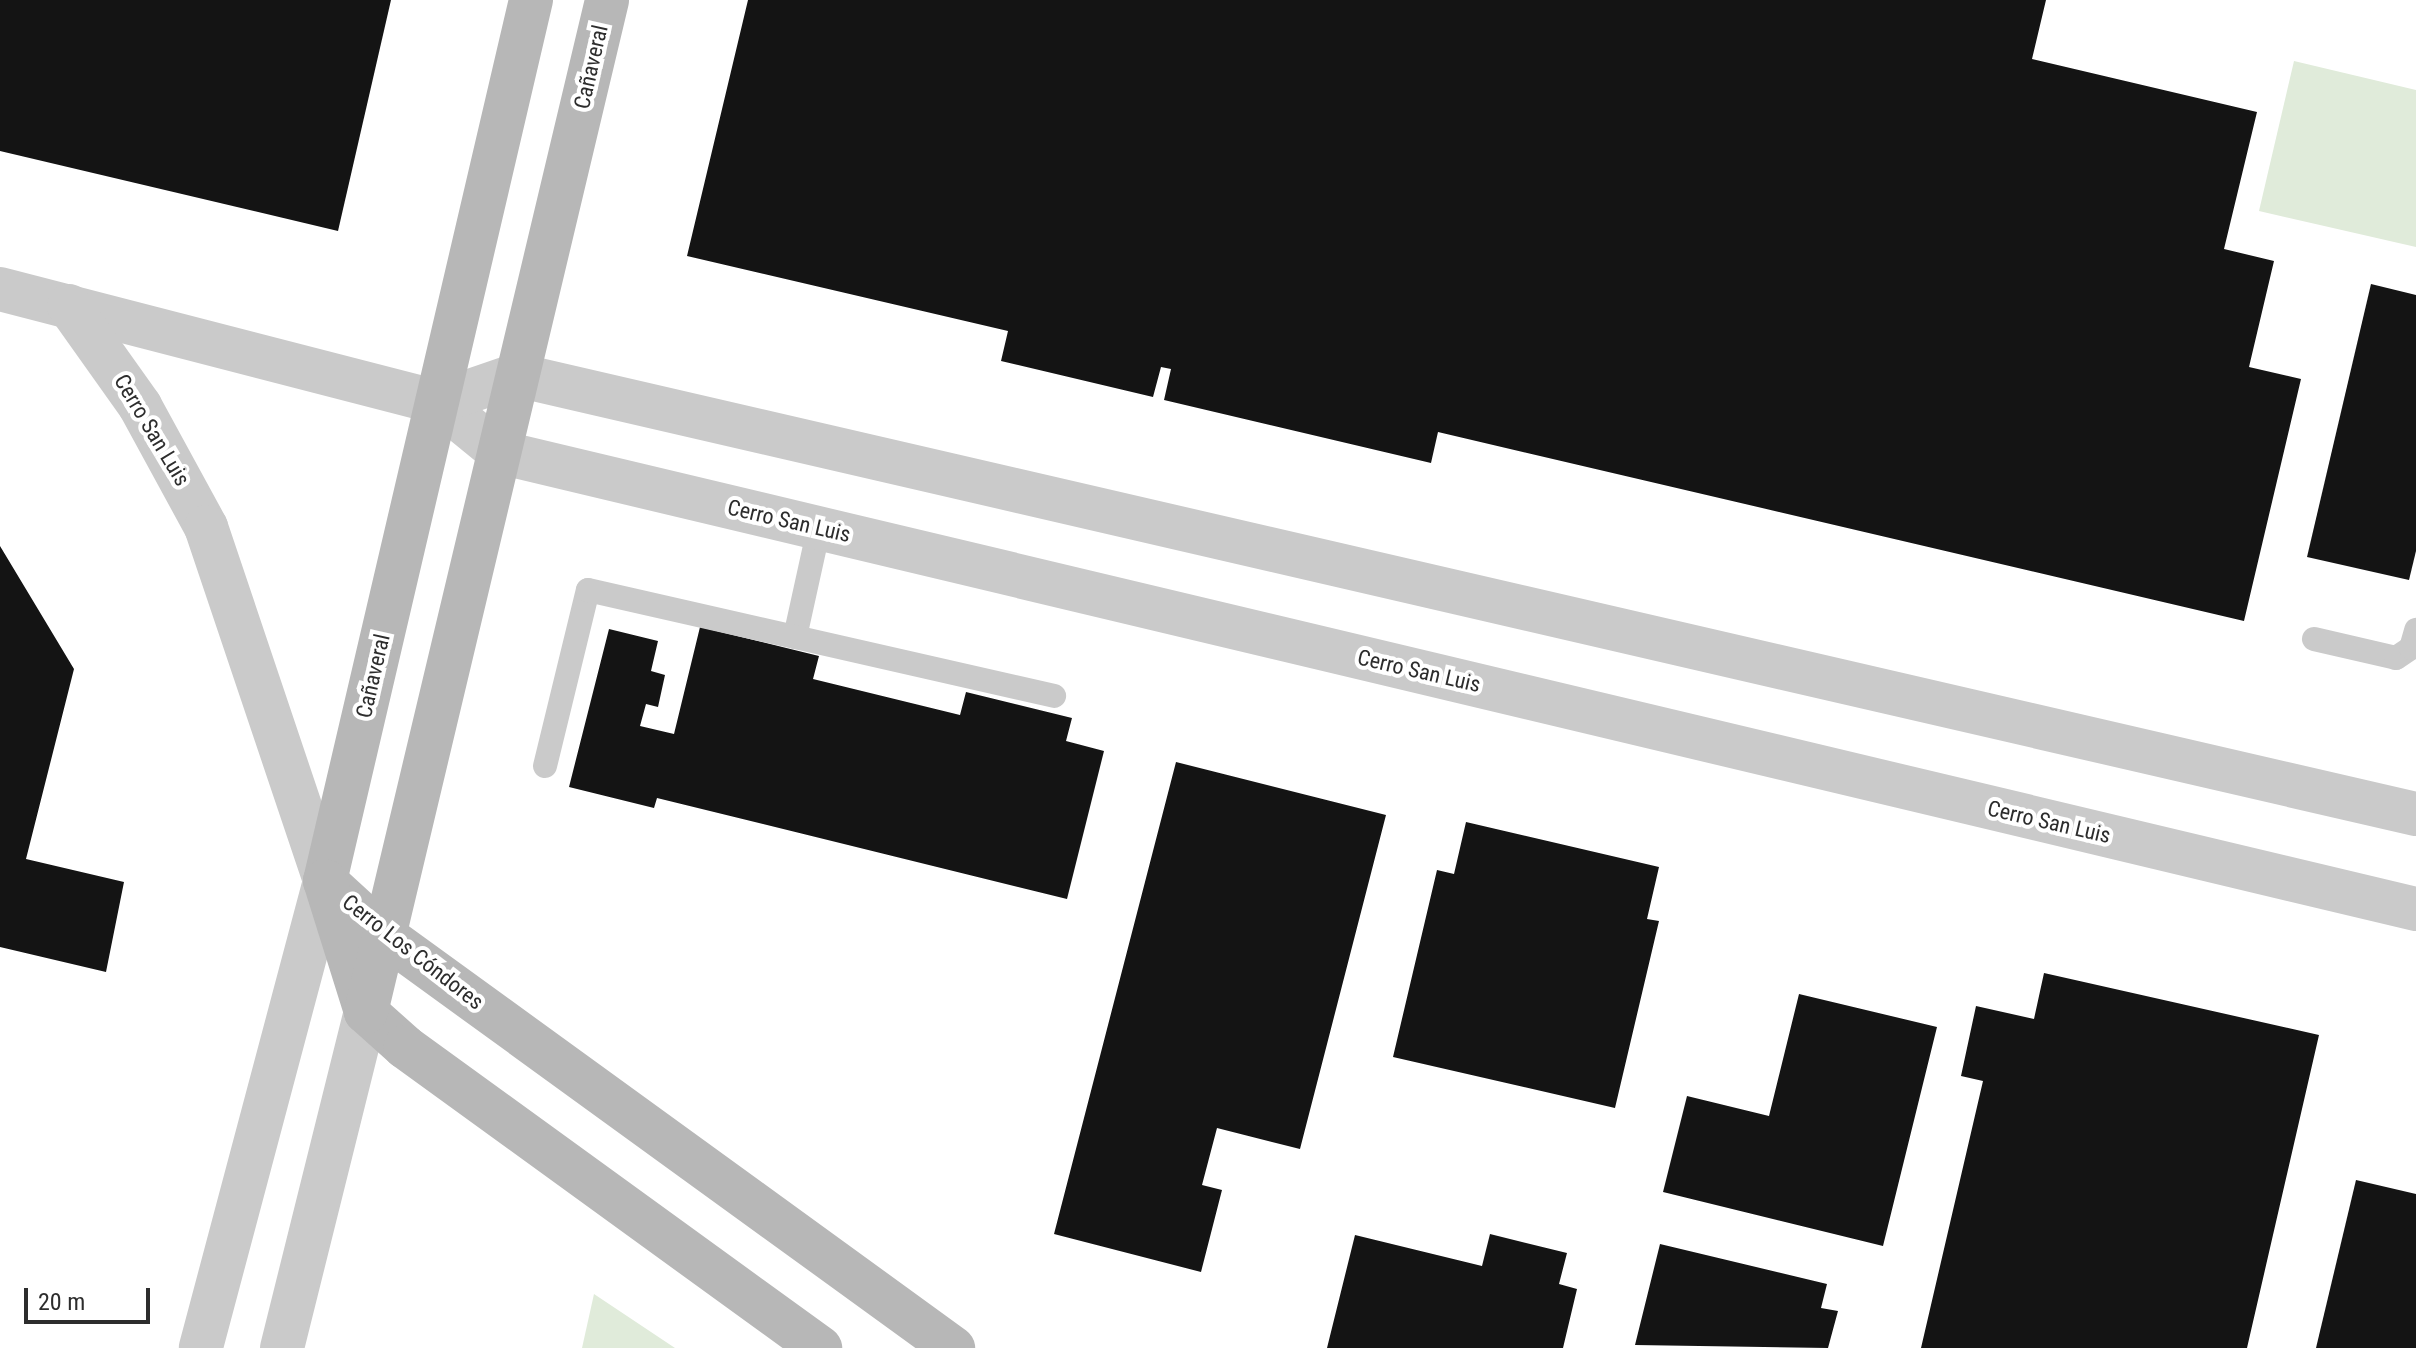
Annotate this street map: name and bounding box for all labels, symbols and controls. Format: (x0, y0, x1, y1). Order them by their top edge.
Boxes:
street label: Cañaveral (569, 22, 613, 112)
street label: Cerro San Luis (108, 369, 196, 491)
street label: Cerro San Luis (725, 494, 853, 548)
street label: Cañaveral (351, 631, 395, 721)
street label: Cerro San Luis (1355, 644, 1483, 698)
street label: Cerro San Luis (1985, 795, 2113, 849)
street label: Cerro Los Cóndores (337, 889, 489, 1015)
scale bar (28, 1272, 154, 1322)
text: 20 m (38, 1288, 85, 1316)

